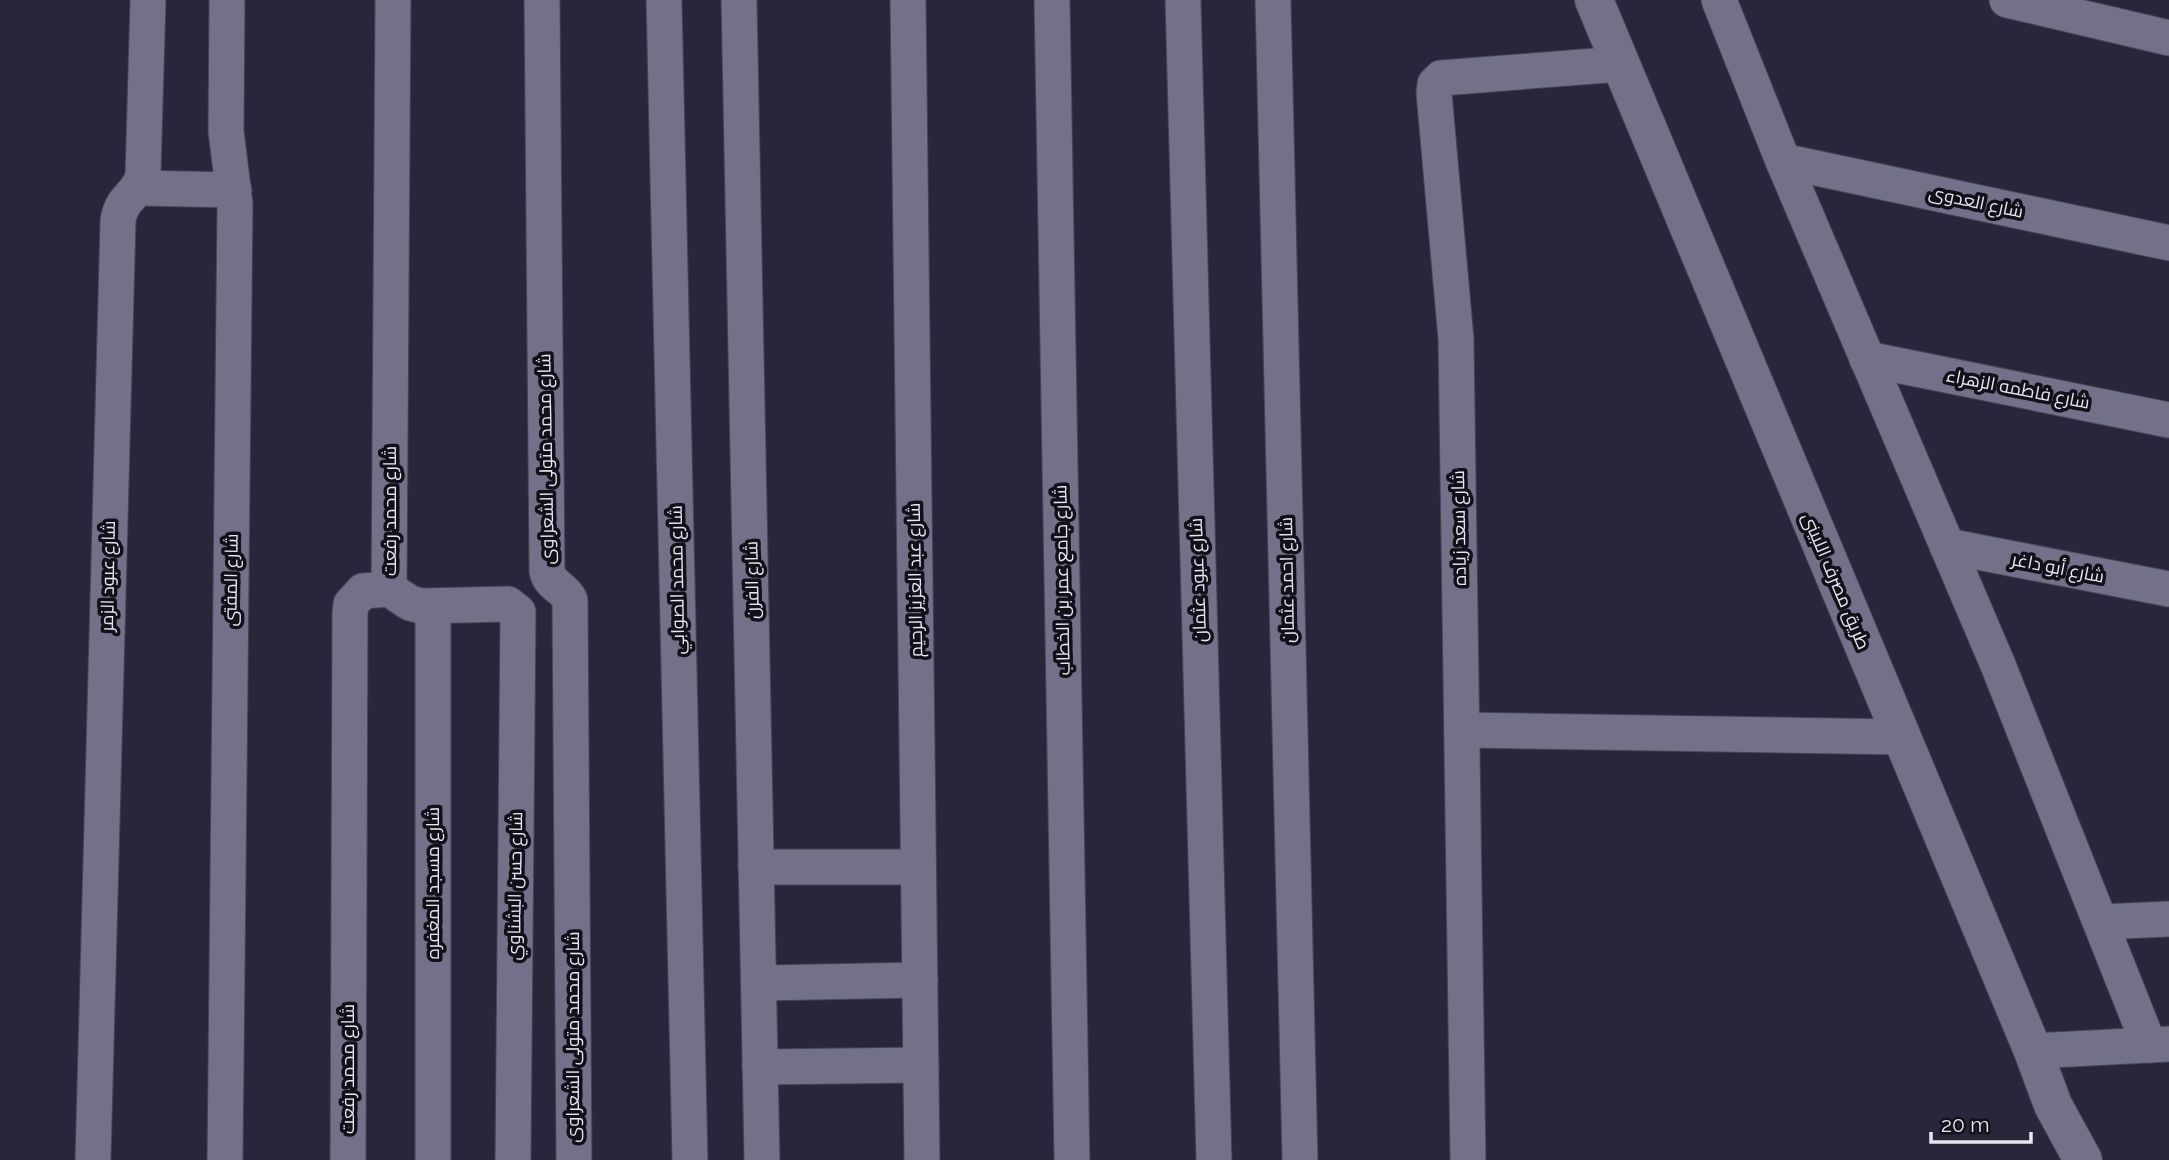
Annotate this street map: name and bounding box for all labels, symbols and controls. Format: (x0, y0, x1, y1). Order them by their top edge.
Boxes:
street label: شارع العدوى (1926, 181, 2025, 224)
street label: شارع محمد متولى الشعراوى (533, 353, 560, 565)
street label: شارع فاطمه الزهراء (1944, 364, 2092, 415)
street label: شارع محمد رفعت (379, 446, 402, 576)
street label: شارع سعد زياده (1447, 470, 1472, 586)
street label: شارع جامع عمر بن الخطاب (1049, 484, 1076, 676)
street label: شارع عبد العزيز الرحيم (903, 502, 928, 658)
street label: شارع محمد الصوابي (665, 505, 692, 655)
street label: طريق مصرف اللبينى (1796, 509, 1875, 653)
street label: شارع عبود عثمان (1185, 517, 1212, 643)
street label: شارع احمد عثمان (1275, 517, 1300, 643)
street label: شارع عبود الزمر (96, 520, 121, 633)
street label: شارع المفتى (219, 533, 244, 627)
street label: شارع الفرن (740, 541, 765, 619)
street label: شارع أبو داغر (2009, 548, 2106, 589)
street label: شارع مسجد المغفره (422, 807, 445, 959)
street label: شارع حسن البشناوي (503, 811, 530, 961)
street label: شارع محمد متولى الشعراوى (562, 931, 585, 1143)
street label: شارع محمد رفعت (337, 1004, 360, 1134)
scale bar (1931, 1100, 2031, 1144)
text: 20 m (1941, 1112, 1989, 1137)

